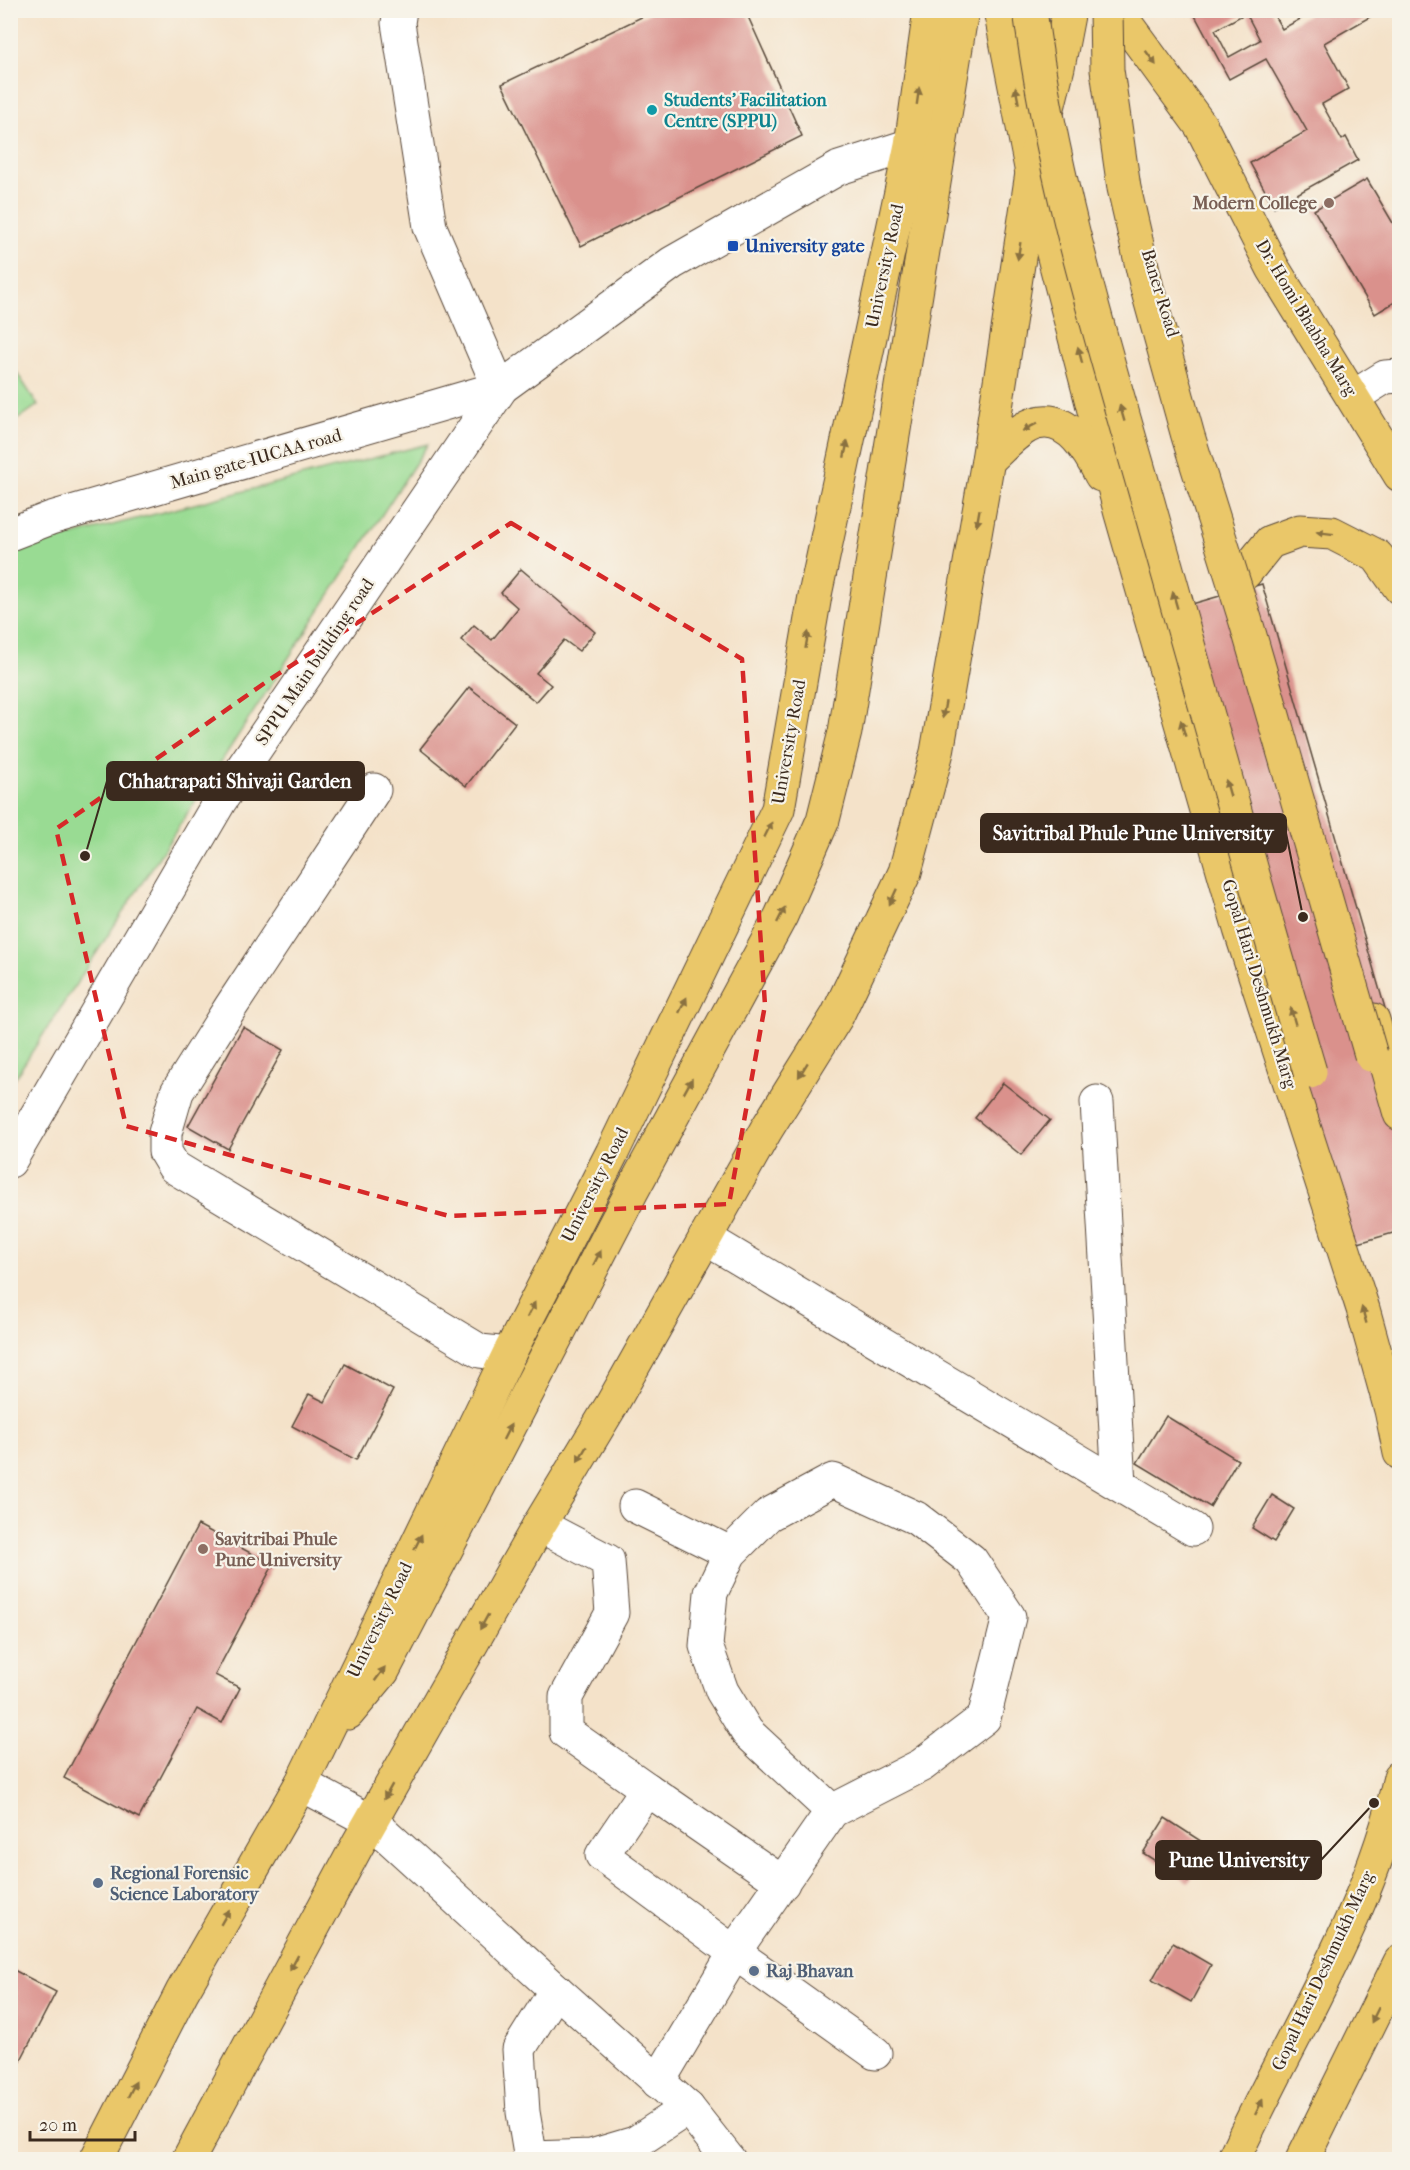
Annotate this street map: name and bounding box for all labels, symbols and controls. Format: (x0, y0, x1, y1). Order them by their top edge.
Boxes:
one-way arrow (1144, 50, 1156, 65)
one-way arrow (1012, 85, 1021, 104)
one-way arrow (914, 86, 923, 105)
place label: Students' Facilitation Centre (SPPU) (664, 90, 827, 132)
marker: Students' Facilitation Centre (SPPU) (645, 103, 659, 117)
place label: Modern College (1192, 193, 1317, 214)
marker: Modern College (1322, 196, 1336, 210)
street label: University Road (862, 202, 908, 330)
place label: University gate (744, 236, 865, 257)
street label: Dr. Homi Bhabha Marg (1251, 236, 1361, 400)
marker: University gate (726, 239, 740, 253)
one-way arrow (1015, 242, 1024, 261)
street label: Baner Road (1137, 246, 1183, 340)
one-way arrow (1074, 346, 1084, 365)
one-way arrow (1117, 404, 1126, 422)
one-way arrow (1021, 422, 1038, 432)
street label: Main gate-IUCAA road (168, 424, 344, 494)
one-way arrow (842, 439, 851, 458)
one-way arrow (974, 508, 983, 527)
one-way arrow (1315, 528, 1334, 538)
street label: SPPU Main building road (251, 574, 379, 749)
one-way arrow (1170, 591, 1180, 610)
one-way arrow (803, 630, 812, 649)
street label: University Road (768, 678, 810, 806)
one-way arrow (940, 700, 949, 719)
one-way arrow (1178, 718, 1187, 736)
callout: Chhatrapati Shivaji Garden (107, 762, 364, 800)
text: Chhatrapati Shivaji Garden (118, 770, 352, 793)
one-way arrow (1223, 779, 1232, 797)
callout: Savitribal Phule Pune University (981, 814, 1286, 852)
one-way arrow (763, 821, 772, 838)
text: Savitribal Phule Pune University (993, 822, 1275, 845)
street label: Gopal Hari Deshmukh Marg (1217, 877, 1301, 1092)
one-way arrow (889, 889, 898, 906)
one-way arrow (776, 906, 785, 923)
one-way arrow (678, 997, 687, 1014)
one-way arrow (1288, 1007, 1297, 1025)
one-way arrow (798, 1062, 809, 1078)
one-way arrow (683, 1077, 693, 1094)
street label: University Road (557, 1124, 633, 1246)
one-way arrow (592, 1250, 601, 1267)
one-way arrow (526, 1302, 536, 1319)
one-way arrow (1359, 1306, 1368, 1324)
one-way arrow (502, 1423, 512, 1440)
one-way arrow (576, 1446, 587, 1462)
place label: Savitribai Phule Pune University (215, 1529, 343, 1571)
one-way arrow (413, 1533, 422, 1550)
marker: Savitribai Phule Pune University (196, 1542, 210, 1556)
street label: University Road (343, 1558, 417, 1681)
one-way arrow (479, 1614, 489, 1631)
one-way arrow (374, 1666, 386, 1682)
one-way arrow (383, 1784, 394, 1800)
callout: Pune University (1156, 1841, 1321, 1879)
text: Pune University (1169, 1849, 1311, 1872)
place label: Regional Forensic Science Laboratory (110, 1863, 260, 1905)
street label: Gopal Hari Deshmukh Marg (1267, 1868, 1379, 2074)
marker: Regional Forensic Science Laboratory (91, 1876, 105, 1890)
one-way arrow (220, 1909, 230, 1926)
one-way arrow (289, 1955, 299, 1972)
place label: Raj Bhavan (766, 1961, 854, 1982)
marker: Raj Bhavan (747, 1964, 761, 1978)
one-way arrow (1370, 2006, 1379, 2023)
one-way arrow (127, 2080, 137, 2097)
one-way arrow (1253, 2098, 1263, 2116)
scale bar (30, 2104, 135, 2142)
text: 20 m (39, 2115, 77, 2136)

